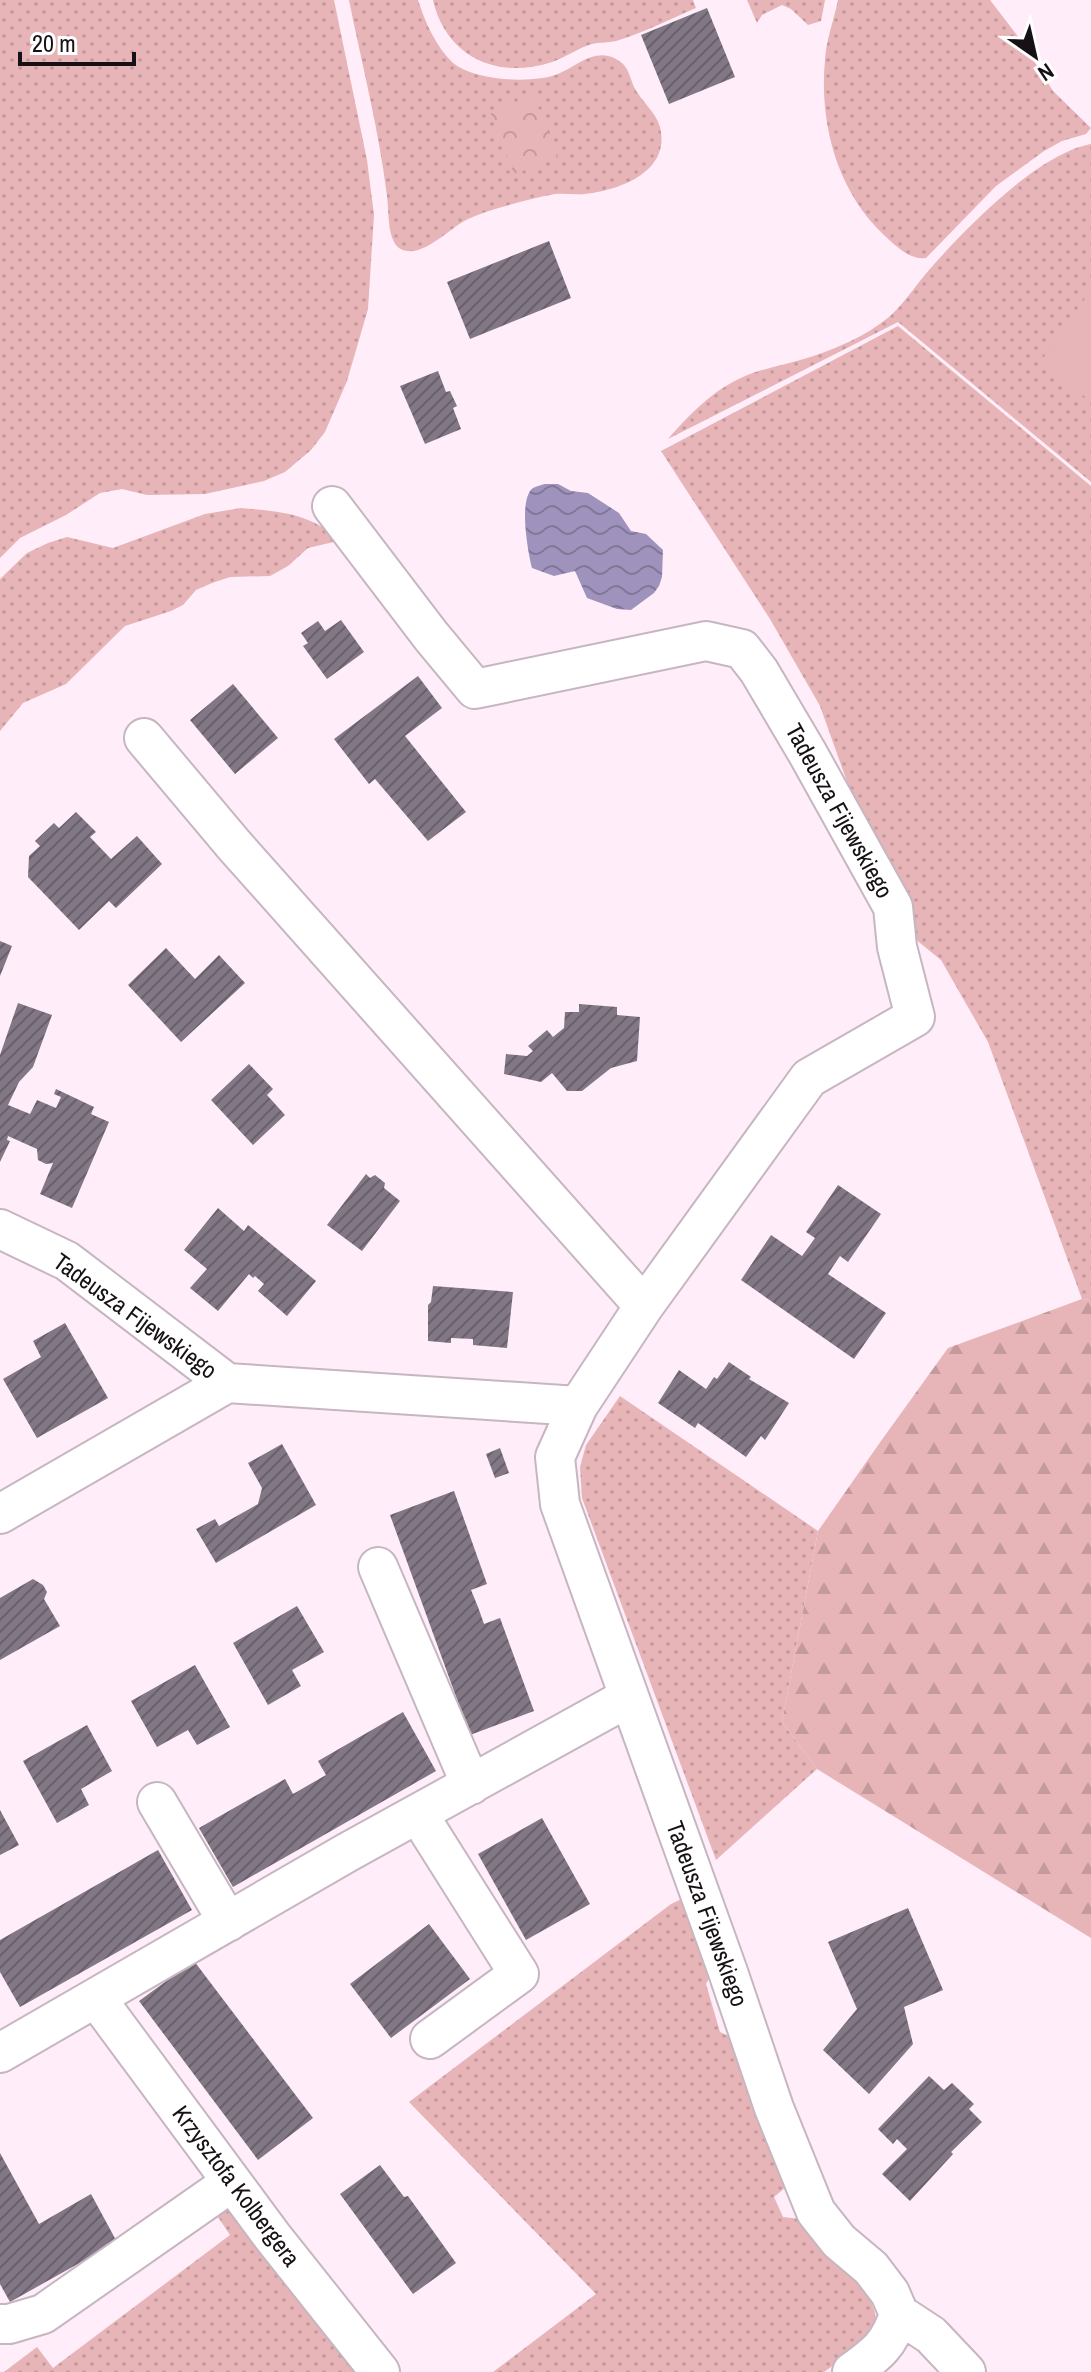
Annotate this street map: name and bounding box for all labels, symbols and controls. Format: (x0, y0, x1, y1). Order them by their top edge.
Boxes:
scale bar (20, 16, 134, 66)
north arrow (995, 16, 1075, 96)
text: 20 m (32, 27, 76, 59)
text: N (1032, 57, 1060, 89)
street label: Tadeusza Fijewskiego (779, 717, 901, 904)
street label: Tadeusza Fijewskiego (47, 1245, 224, 1385)
street label: Tadeusza Fijewskiego (660, 1817, 756, 2011)
street label: Krzysztofa Kolbergera (166, 2098, 308, 2272)

